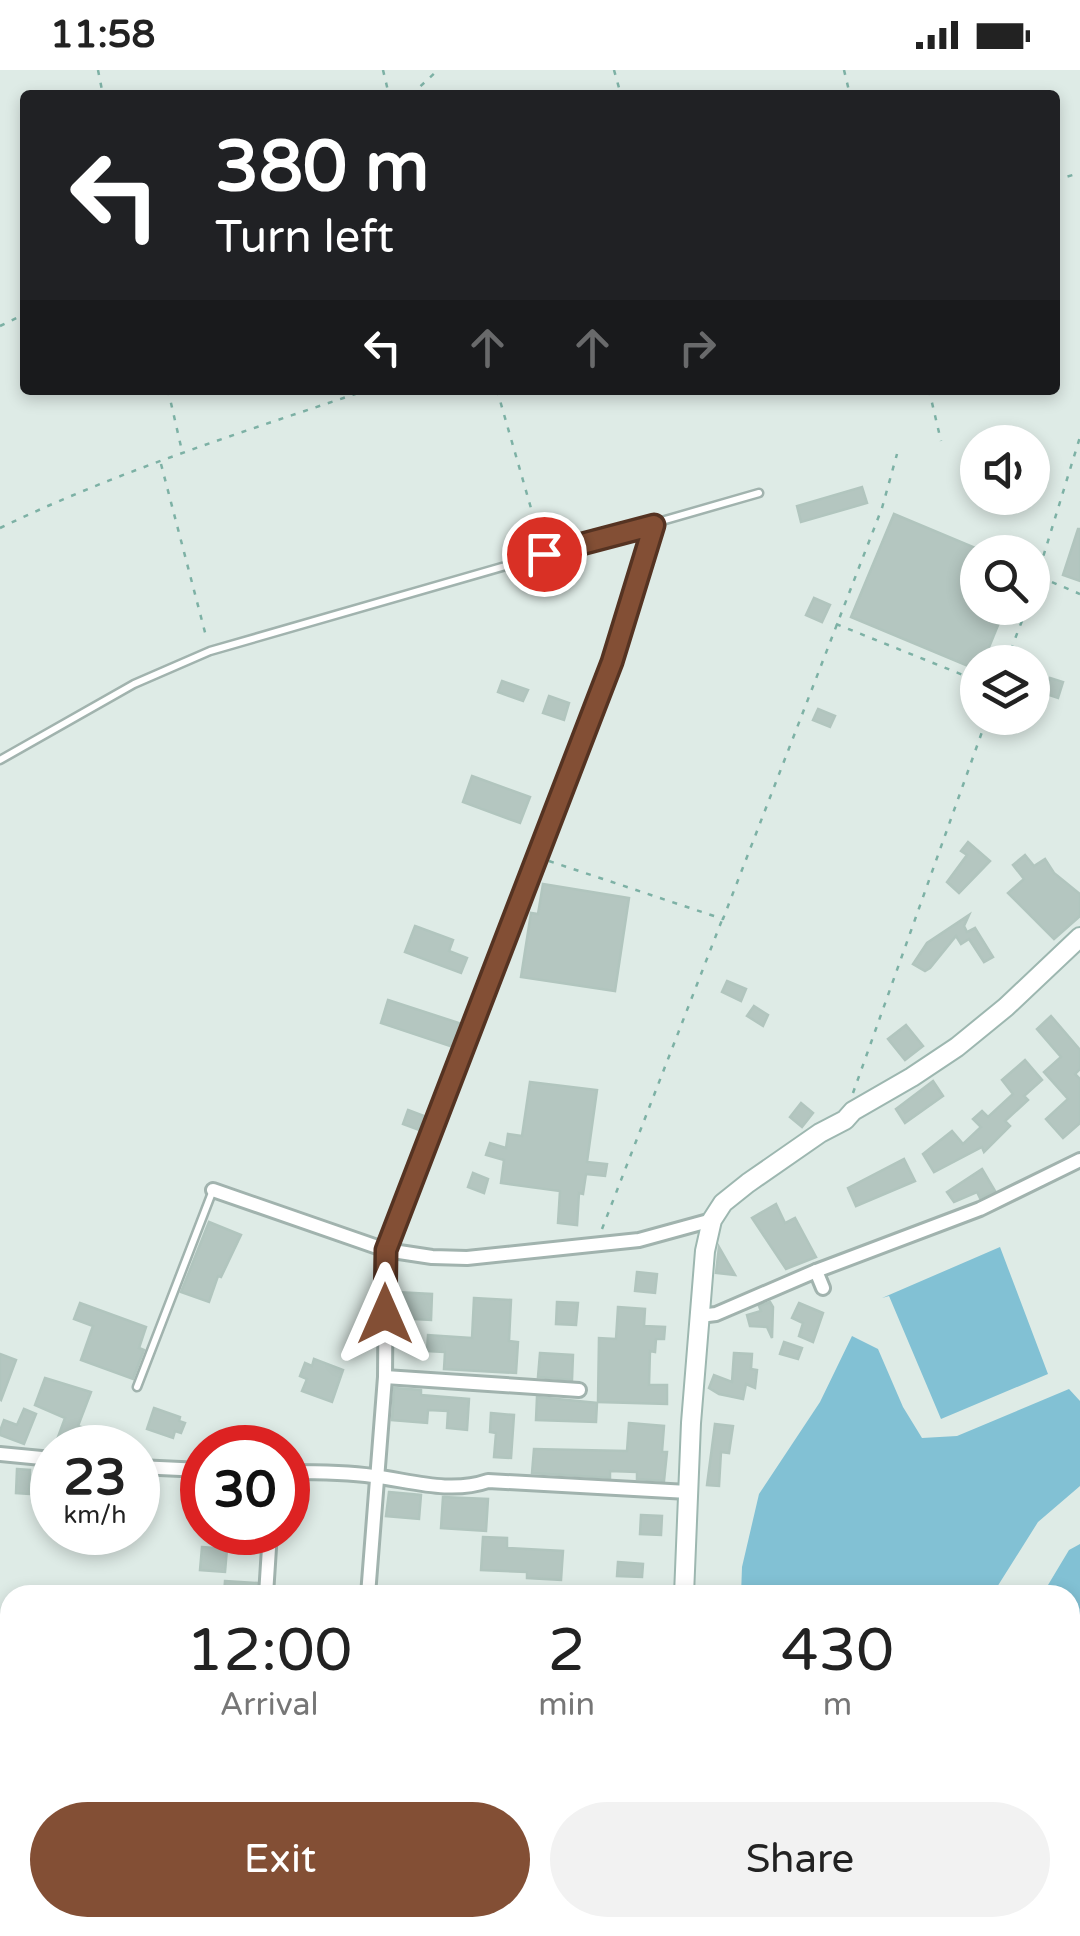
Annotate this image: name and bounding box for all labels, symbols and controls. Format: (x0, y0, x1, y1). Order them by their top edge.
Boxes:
text: 11:58 (50, 12, 155, 58)
text: 380 m (215, 126, 429, 210)
icon: left (50, 130, 180, 260)
text: Turn left (215, 211, 394, 265)
icon: left (355, 320, 410, 375)
icon: ahead (460, 320, 515, 375)
icon: ahead (565, 320, 620, 375)
icon: right (670, 320, 725, 375)
map controls (960, 425, 1050, 735)
button: sound (960, 425, 1050, 515)
pin (502, 512, 587, 597)
icon: arrive (517, 527, 572, 582)
button: search (960, 535, 1050, 625)
button: layers (960, 645, 1050, 735)
position arrow (333, 1262, 437, 1366)
speed limit sign: 30 (180, 1425, 310, 1555)
text: 23 (64, 1448, 126, 1508)
text: km/h (64, 1500, 126, 1530)
text: 12:00 (186, 1615, 352, 1687)
text: 2 (548, 1615, 585, 1687)
text: 430 (781, 1615, 894, 1687)
text: Arrival (220, 1686, 319, 1724)
text: min (538, 1686, 595, 1724)
text: m (823, 1686, 852, 1724)
button: Exit (30, 1802, 530, 1917)
button: Share (550, 1802, 1050, 1917)

